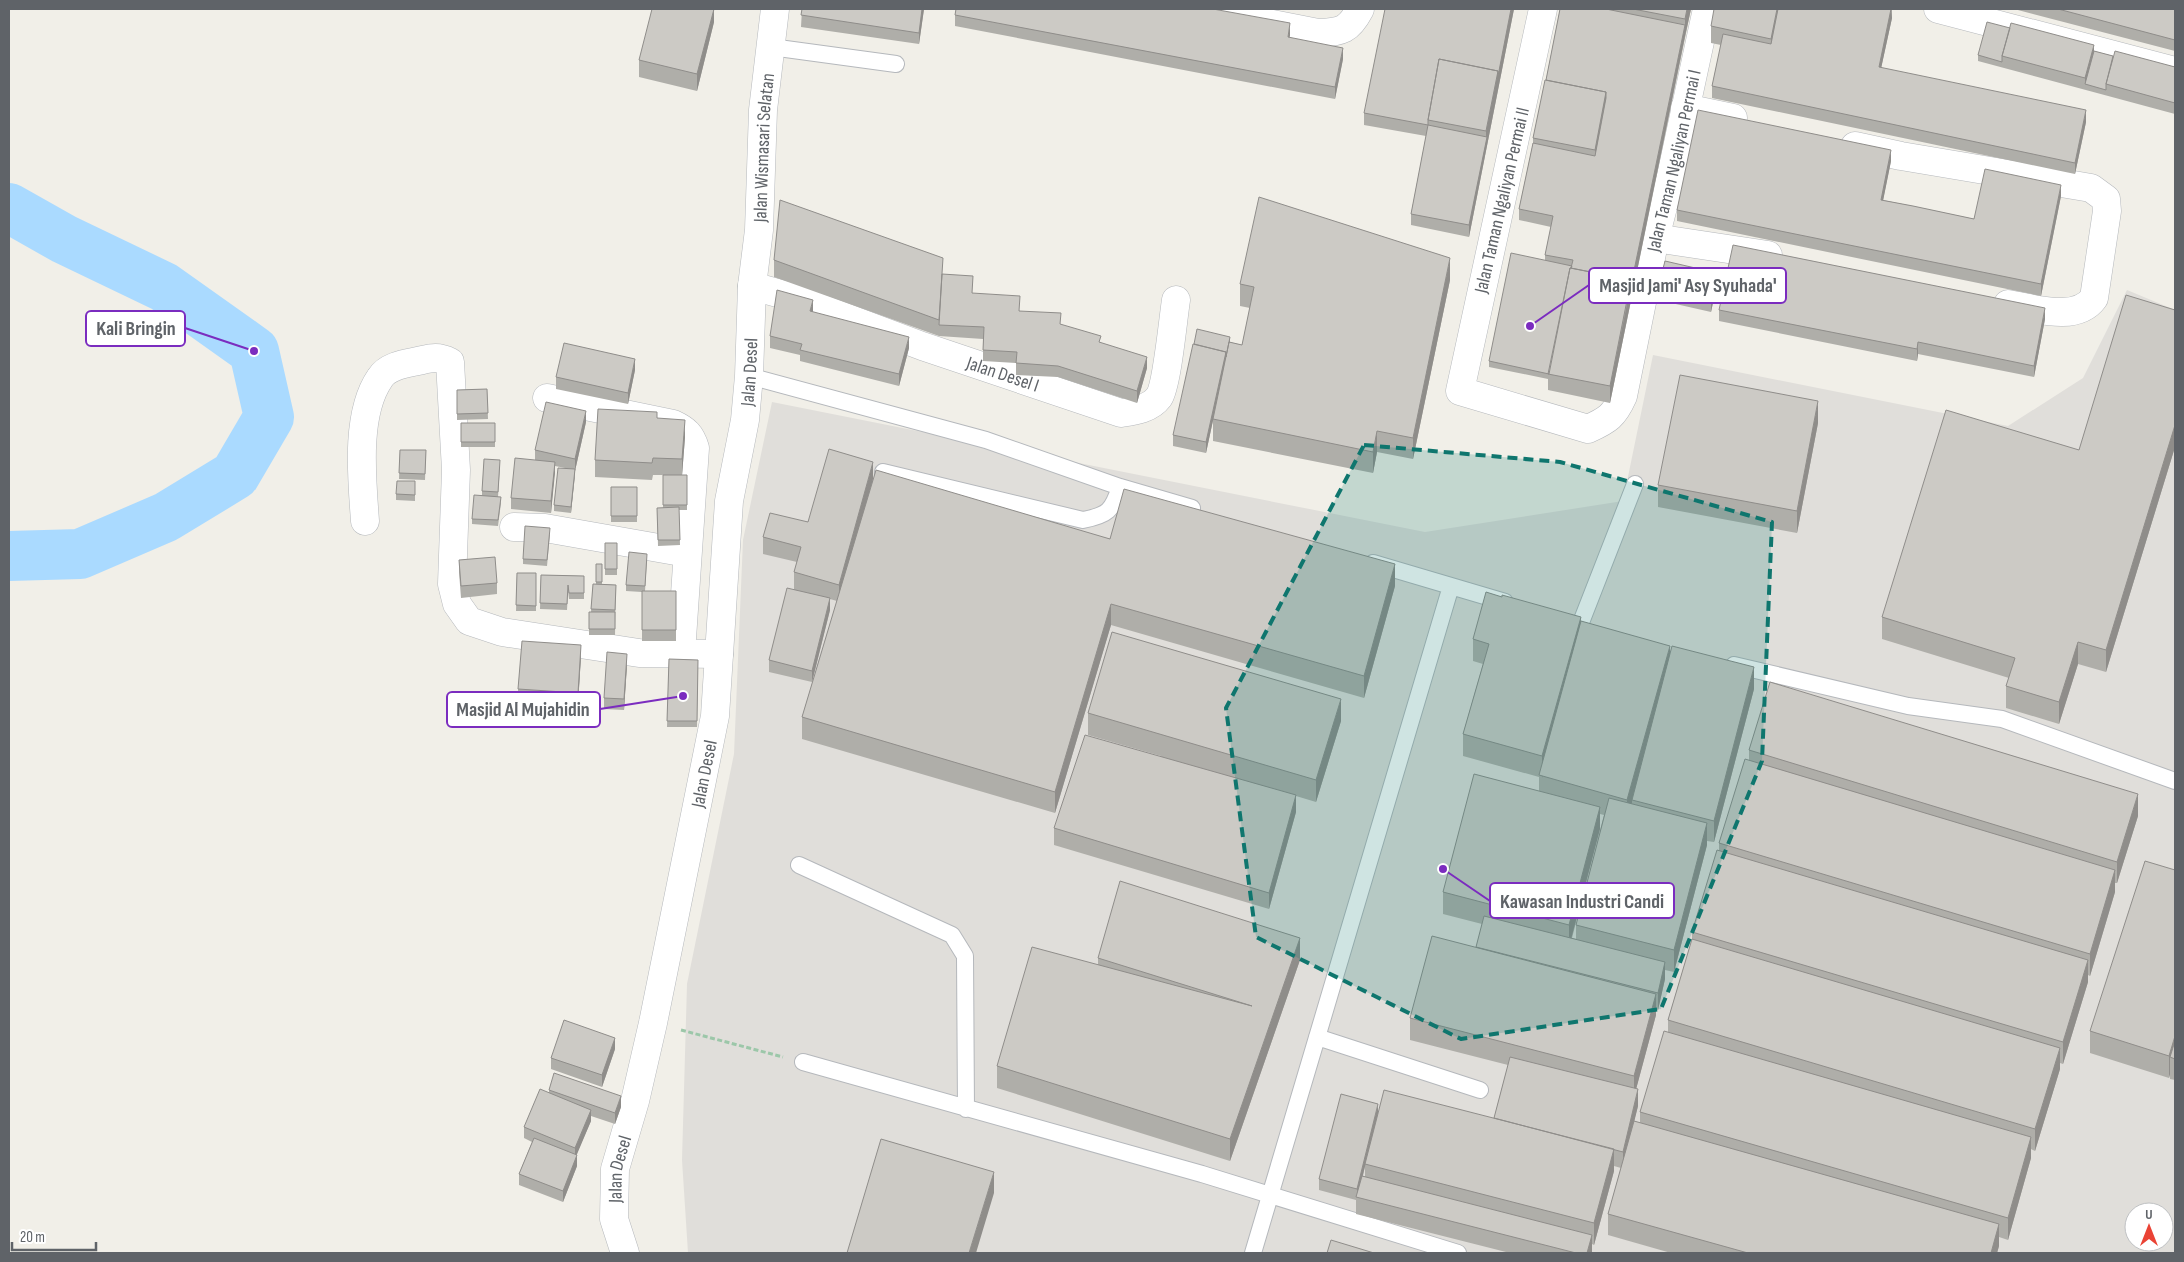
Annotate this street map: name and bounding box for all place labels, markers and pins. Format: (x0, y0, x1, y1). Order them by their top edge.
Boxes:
callout: Masjid Jami' Asy Syuhada' (1589, 268, 1786, 303)
callout: Kali Bringin (86, 311, 185, 346)
callout: Masjid Al Mujahidin (447, 692, 600, 727)
callout: Kawasan Industri Candi (1490, 883, 1674, 918)

